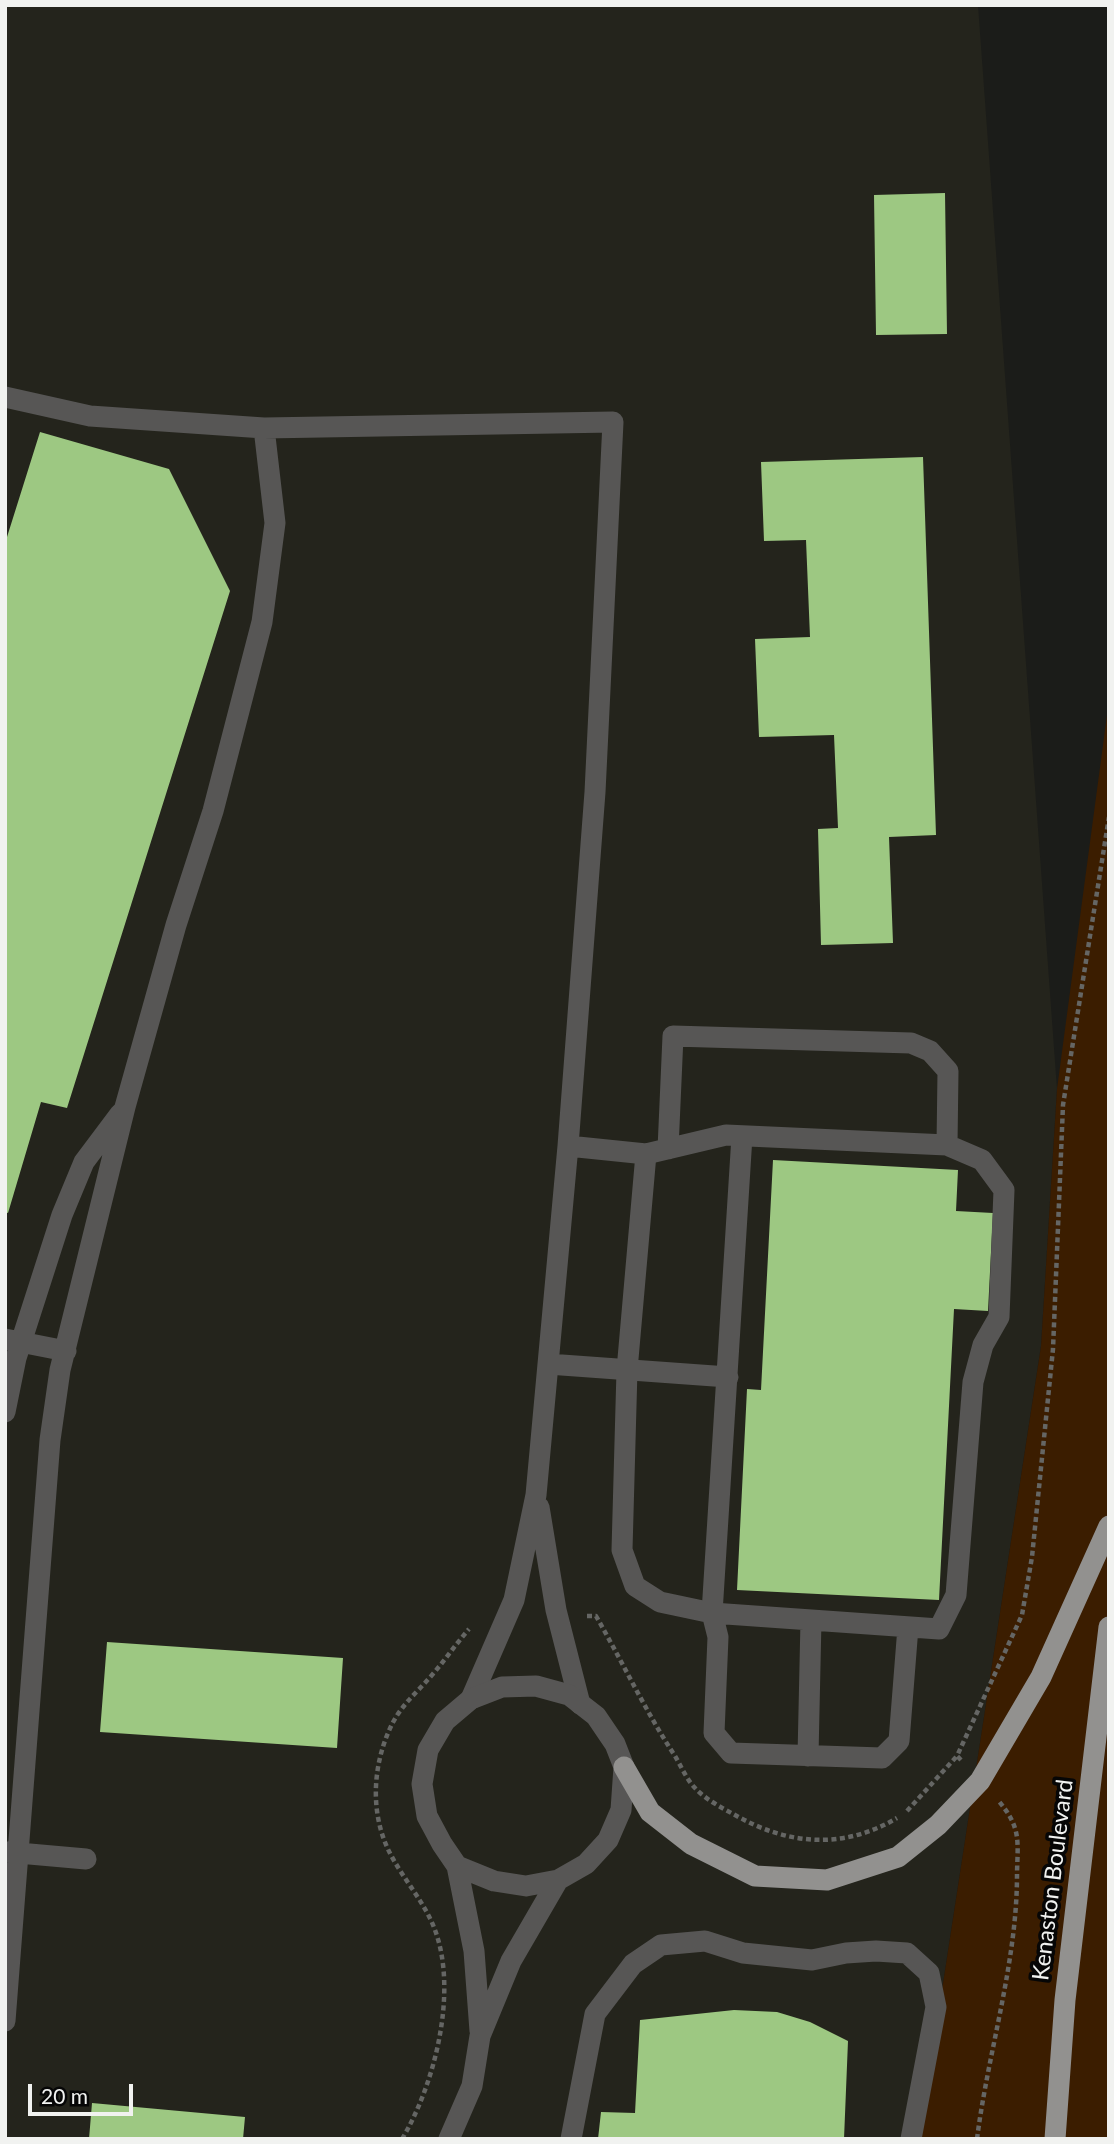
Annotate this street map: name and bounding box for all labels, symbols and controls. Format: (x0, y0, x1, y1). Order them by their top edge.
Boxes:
street label: Kenaston Boulevard (1027, 1778, 1079, 1982)
scale bar (32, 2070, 136, 2114)
text: 20 m (41, 2083, 88, 2108)

